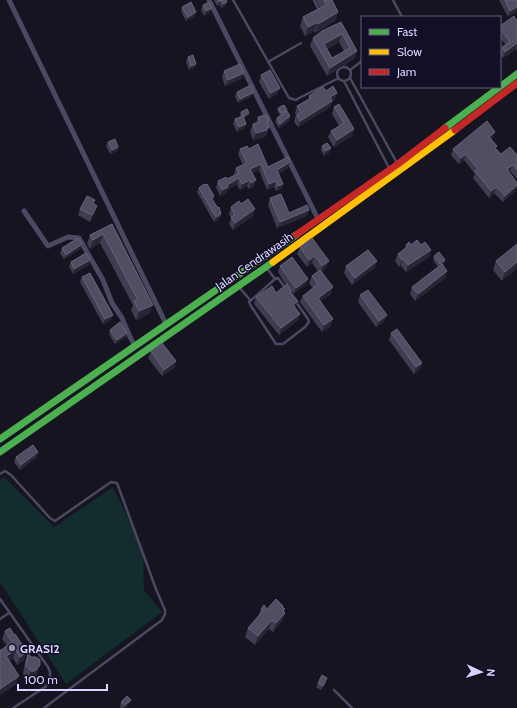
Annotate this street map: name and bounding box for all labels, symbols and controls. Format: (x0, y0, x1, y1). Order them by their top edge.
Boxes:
legend (361, 16, 501, 88)
text: Fast (397, 24, 417, 39)
text: Slow (397, 44, 422, 59)
text: Jam (396, 64, 416, 79)
street label: Jalan Cendrawasih (212, 229, 296, 294)
place label: GRASI2 (20, 641, 60, 656)
marker: GRASI2 (7, 643, 17, 653)
north arrow (461, 652, 501, 692)
scale bar (18, 666, 107, 692)
text: N (484, 668, 498, 677)
text: 100 m (24, 672, 58, 687)

